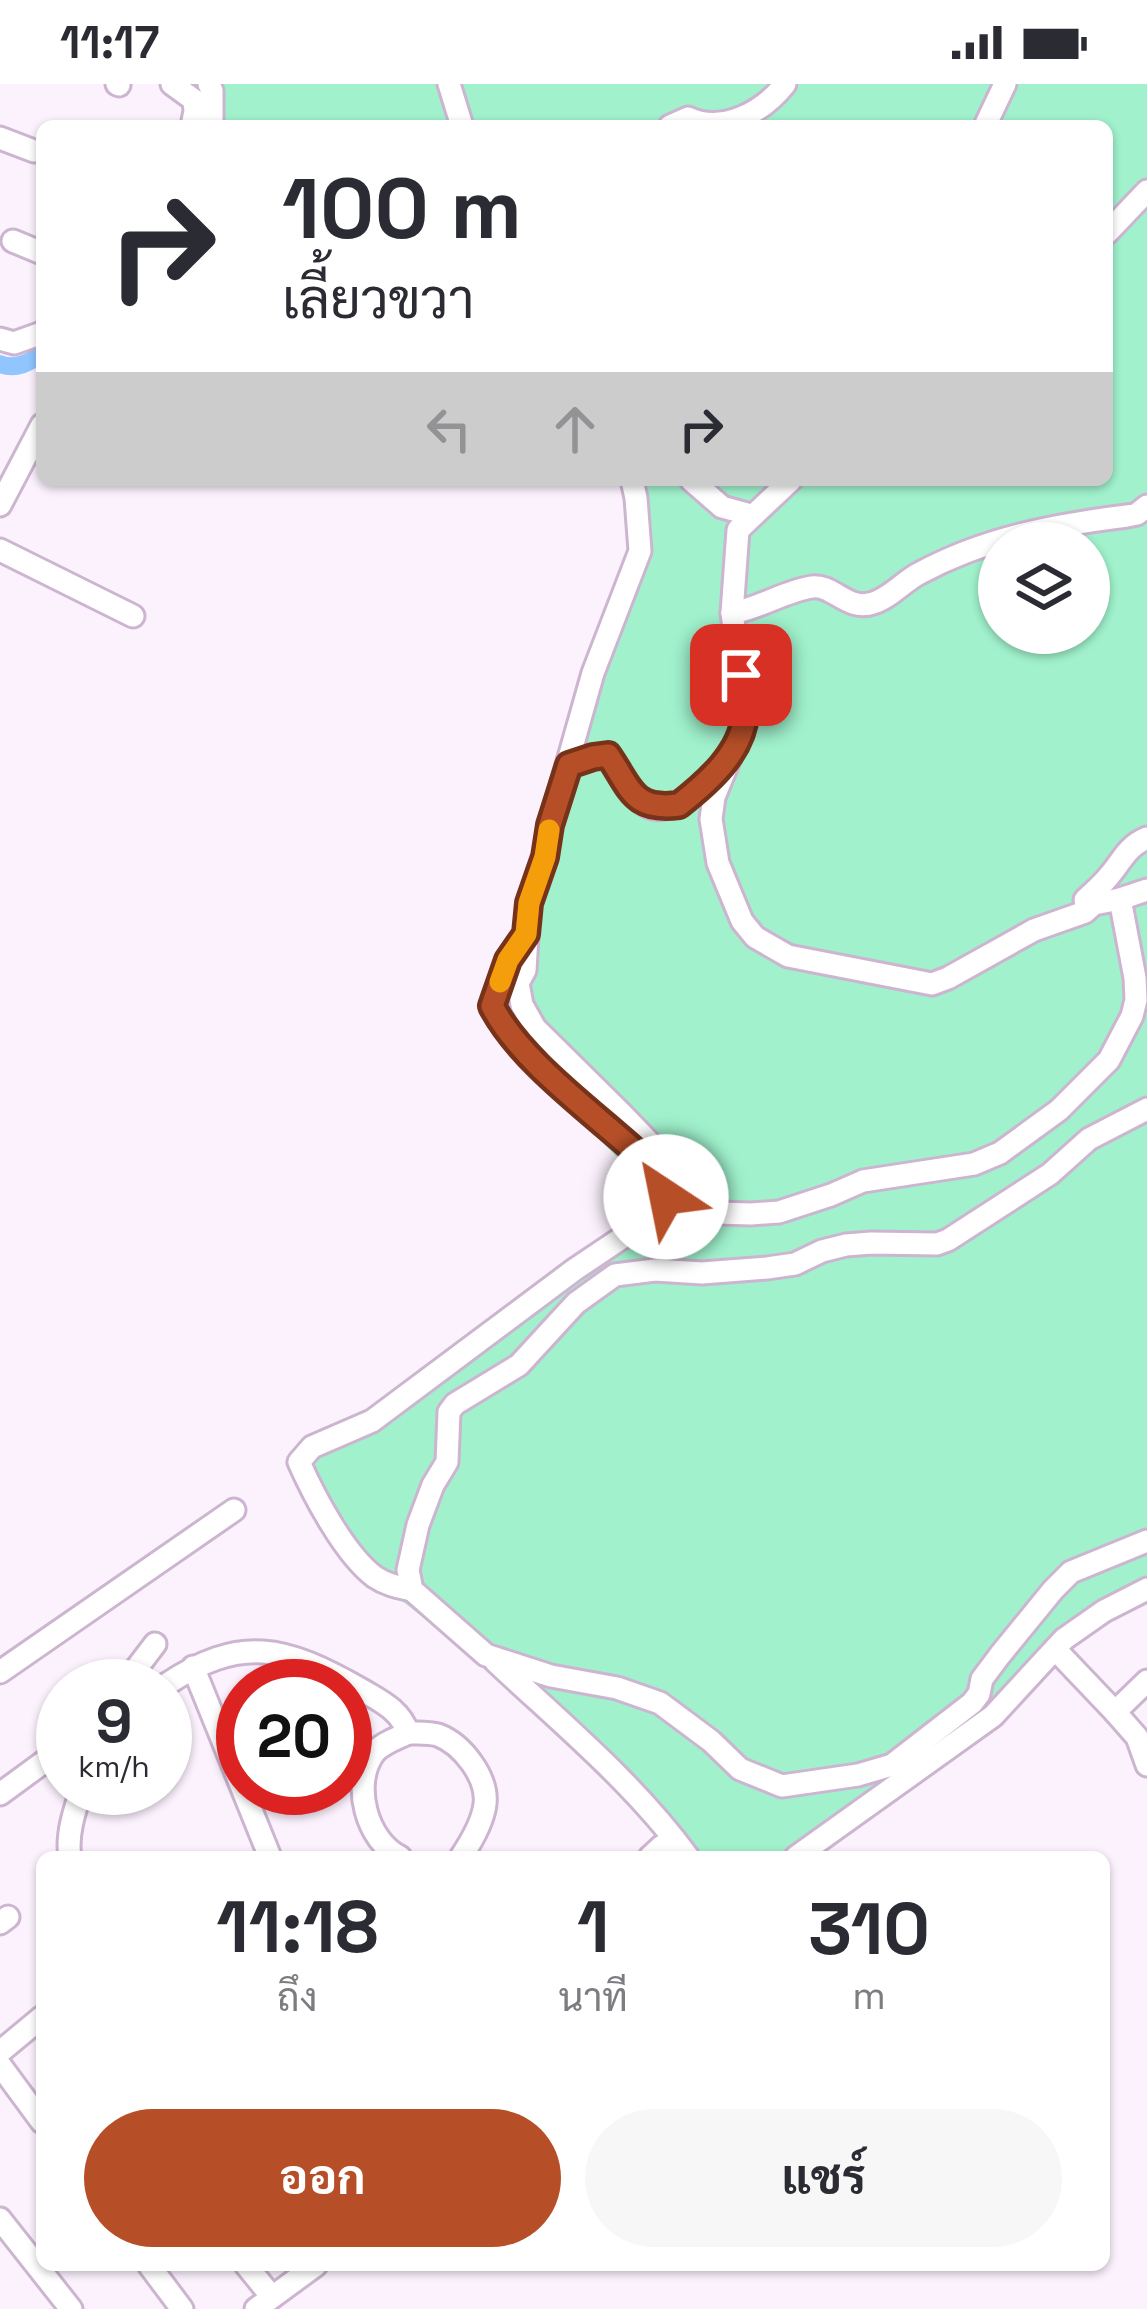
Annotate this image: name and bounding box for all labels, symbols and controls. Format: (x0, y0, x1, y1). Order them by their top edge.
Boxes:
text: 11:17 (60, 14, 159, 71)
text: 100 m (282, 155, 522, 263)
icon: right (84, 168, 240, 324)
text: เลี้ยวขวา (282, 265, 475, 334)
icon: left (416, 396, 482, 462)
icon: ahead (542, 396, 608, 462)
icon: right (668, 396, 734, 462)
map controls (978, 522, 1110, 654)
button: layers (978, 522, 1110, 654)
pin (690, 624, 792, 726)
icon: arrive (708, 642, 774, 708)
position arrow (603, 1134, 729, 1260)
speed limit sign: 20 (216, 1659, 372, 1815)
text: 9 (95, 1683, 133, 1760)
text: km/h (78, 1747, 150, 1786)
text: 11:18 (216, 1881, 378, 1973)
text: 1 (577, 1881, 610, 1973)
text: 310 (808, 1883, 930, 1975)
text: m (852, 1971, 886, 2020)
text: ถึง (277, 1973, 317, 2022)
text: นาที (559, 1973, 628, 2022)
button: ออก (84, 2109, 561, 2247)
button: แชร์ (585, 2109, 1062, 2247)

